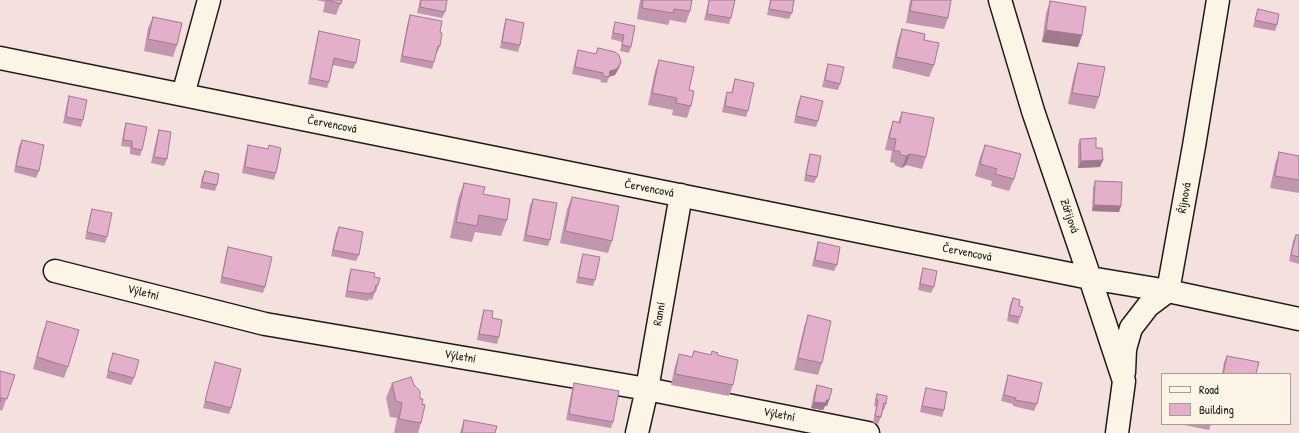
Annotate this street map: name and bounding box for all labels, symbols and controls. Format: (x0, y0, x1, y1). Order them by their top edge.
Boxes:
street label: Červencová (306, 113, 358, 137)
street label: Červencová (623, 177, 675, 201)
street label: Říjnová (1175, 182, 1195, 214)
street label: Zářijová (1056, 197, 1082, 235)
street label: Červencová (941, 241, 993, 265)
street label: Výletní (126, 282, 160, 304)
street label: Ranní (651, 301, 669, 327)
street label: Výletní (443, 347, 477, 367)
legend (1161, 373, 1291, 425)
text: Road (1199, 381, 1219, 398)
text: Building (1199, 401, 1234, 418)
street label: Výletní (762, 405, 796, 425)

